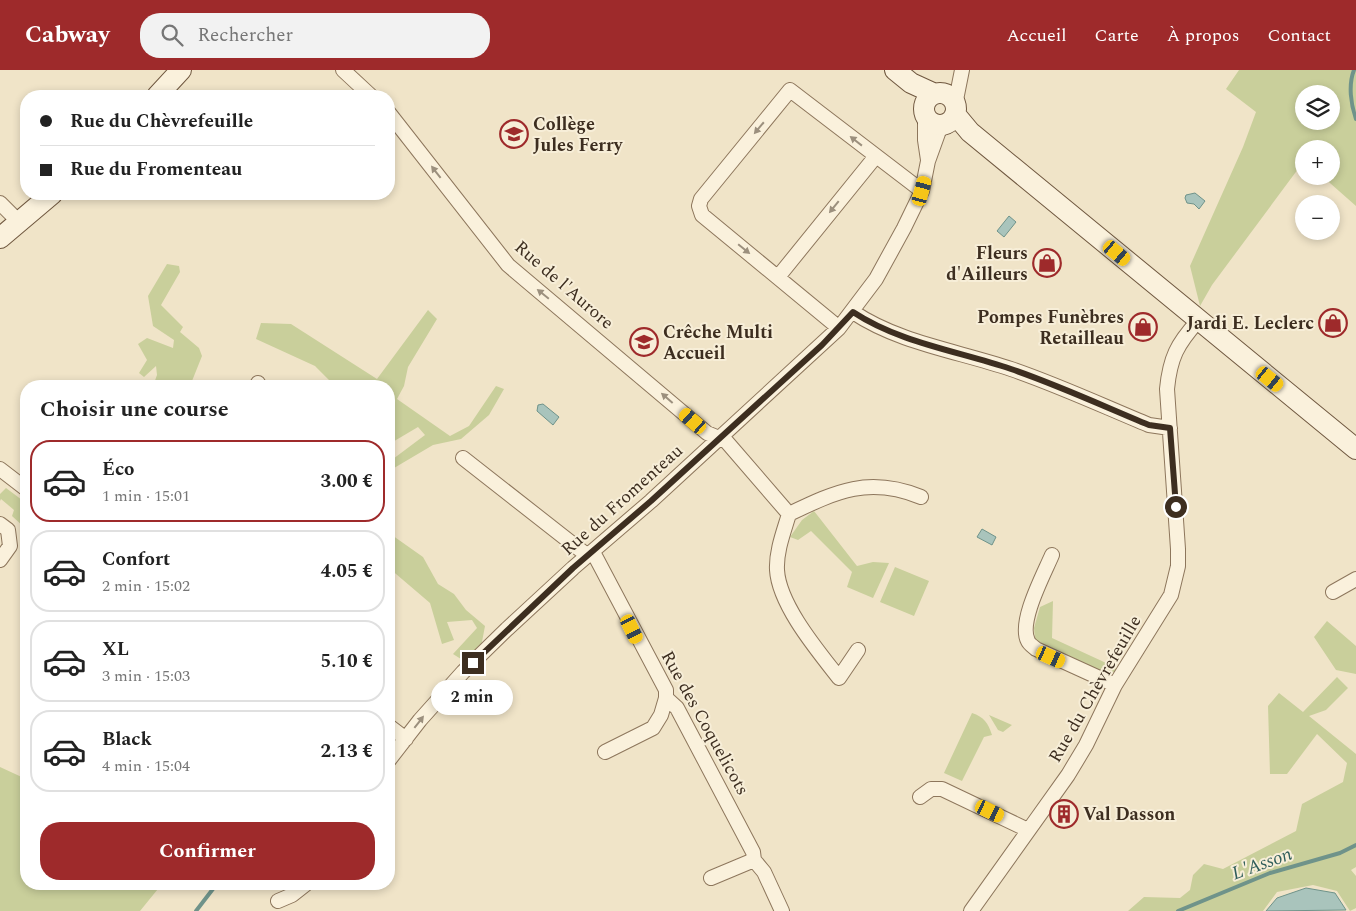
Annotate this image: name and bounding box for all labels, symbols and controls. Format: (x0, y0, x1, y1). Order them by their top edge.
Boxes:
search box (140, 13, 490, 58)
text: Cabway (25, 17, 110, 53)
icon: search (158, 21, 186, 49)
text: Rechercher (198, 21, 293, 50)
text: Accueil (1006, 22, 1067, 49)
text: Carte (1095, 22, 1139, 49)
text: À propos (1167, 22, 1240, 49)
text: Contact (1268, 22, 1331, 49)
map controls (1295, 85, 1340, 240)
button: layers (1295, 85, 1340, 130)
text: Rue du Chèvrefeuille (70, 107, 253, 136)
place label: Collège Jules Ferry (533, 111, 624, 159)
school or university icon: Collège Jules Ferry (499, 119, 529, 149)
one-way arrow (753, 121, 765, 133)
one-way arrow (850, 135, 863, 146)
button: + (1295, 140, 1340, 185)
text: Rue du Fromenteau (70, 155, 242, 184)
one-way arrow (431, 166, 441, 179)
car (910, 175, 933, 207)
button: − (1295, 195, 1340, 240)
one-way arrow (828, 201, 839, 214)
street label: Rue de l'Aurore (508, 234, 620, 336)
car (1100, 238, 1133, 268)
place label: Fleurs d'Ailleurs (946, 240, 1028, 288)
one-way arrow (737, 244, 750, 255)
shop icon: Fleurs d'Ailleurs (1032, 248, 1062, 278)
one-way arrow (537, 288, 550, 299)
place label: Pompes Funèbres Retailleau (977, 304, 1124, 352)
shop icon: Jardi E. Leclerc (1318, 308, 1348, 338)
place label: Jardi E. Leclerc (1186, 310, 1314, 337)
shop icon: Pompes Funèbres Retailleau (1128, 312, 1158, 342)
place label: Crêche Multi Accueil (663, 319, 773, 367)
school or university icon: Crêche Multi Accueil (629, 327, 659, 357)
car (1253, 364, 1286, 394)
text: Choisir une course (40, 393, 229, 426)
one-way arrow (661, 393, 674, 404)
car (676, 405, 709, 437)
street label: Rue du Fromenteau (555, 438, 689, 562)
text: Éco (102, 455, 134, 484)
icon: car (42, 459, 87, 504)
text: 3.00 € (321, 467, 373, 496)
text: 1 min · 15:01 (102, 484, 190, 508)
route start (1165, 496, 1187, 518)
text: Confort (102, 545, 170, 574)
icon: car (42, 549, 87, 594)
text: 4.05 € (321, 557, 373, 586)
text: 2 min · 15:02 (102, 574, 190, 598)
street label: Rue du Chèvrefeuille (1042, 610, 1148, 768)
car (618, 612, 645, 646)
text: XL (102, 635, 129, 664)
icon: car (42, 639, 87, 684)
car (1034, 644, 1067, 670)
street label: Rue des Coquelicots (654, 646, 756, 800)
text: 5.10 € (321, 647, 373, 676)
route end (462, 652, 484, 674)
text: 3 min · 15:03 (102, 664, 190, 688)
callout: 2 min (432, 680, 514, 716)
text: 2 min (451, 685, 493, 709)
one-way arrow (413, 716, 424, 729)
text: Black (102, 725, 152, 754)
icon: car (42, 729, 87, 774)
text: 2.13 € (321, 737, 373, 766)
text: 4 min · 15:04 (102, 754, 190, 778)
car (973, 798, 1006, 824)
building icon: Val Dasson (1049, 799, 1079, 829)
place label: Val Dasson (1083, 801, 1175, 828)
button: Confirmer (40, 822, 375, 880)
water label: L'Asson (1228, 840, 1296, 888)

